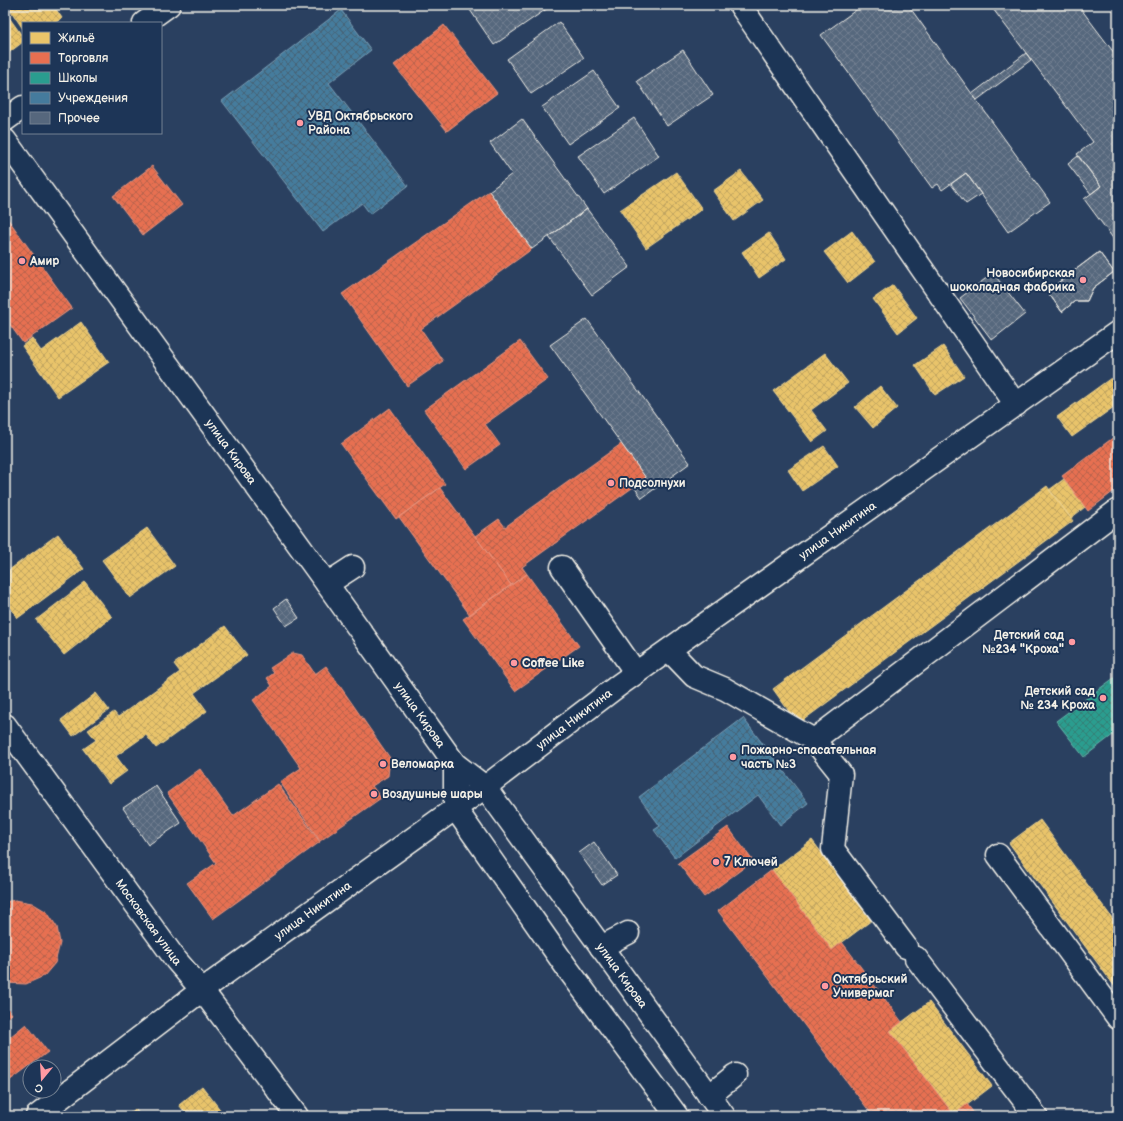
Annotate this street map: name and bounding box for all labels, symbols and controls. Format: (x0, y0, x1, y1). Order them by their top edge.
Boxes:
legend (22, 22, 162, 134)
text: Жильё (58, 31, 95, 46)
text: Торговля (58, 51, 109, 66)
text: Школы (58, 71, 97, 86)
text: Учреждения (58, 91, 128, 106)
place label: УВД Октябрьского Района (308, 109, 414, 138)
text: Прочее (58, 111, 100, 126)
marker: УВД Октябрьского Района (295, 118, 305, 128)
place label: Амир (29, 254, 59, 269)
marker: Амир (17, 256, 27, 266)
place label: Новосибирская шоколадная фабрика (950, 266, 1076, 295)
marker: Новосибирская шоколадная фабрика (1078, 275, 1088, 285)
street label: улица Кирова (202, 416, 259, 488)
place label: Подсолнухи (619, 476, 686, 491)
marker: Подсолнухи (606, 478, 616, 488)
street label: улица Никитина (796, 498, 879, 563)
place label: Детский сад №234 "Кроха" (982, 628, 1065, 657)
marker: Детский сад №234 "Кроха" (1067, 637, 1077, 647)
place label: Coffee Like (522, 656, 585, 671)
marker: Coffee Like (509, 658, 519, 668)
street label: улица Кирова (391, 679, 448, 751)
place label: Детский сад № 234 Кроха (1020, 684, 1096, 713)
street label: улица Никитина (534, 686, 615, 753)
marker: Детский сад № 234 Кроха (1098, 693, 1108, 703)
place label: Пожарно-спасательная часть №3 (741, 743, 876, 772)
marker: Пожарно-спасательная часть №3 (728, 752, 738, 762)
place label: Веломарка (391, 757, 455, 772)
marker: Веломарка (378, 759, 388, 769)
place label: Воздушные шары (382, 787, 483, 802)
marker: Воздушные шары (369, 789, 379, 799)
place label: 7 Ключей (724, 855, 778, 870)
marker: 7 Ключей (711, 857, 721, 867)
street label: Московская улица (112, 876, 185, 969)
street label: улица Никитина (272, 878, 355, 944)
street label: улица Кирова (593, 940, 650, 1011)
place label: Октябрьский Универмаг (833, 972, 907, 1001)
marker: Октябрьский Универмаг (820, 981, 830, 991)
north arrow (22, 1059, 62, 1099)
text: С (33, 1081, 45, 1095)

